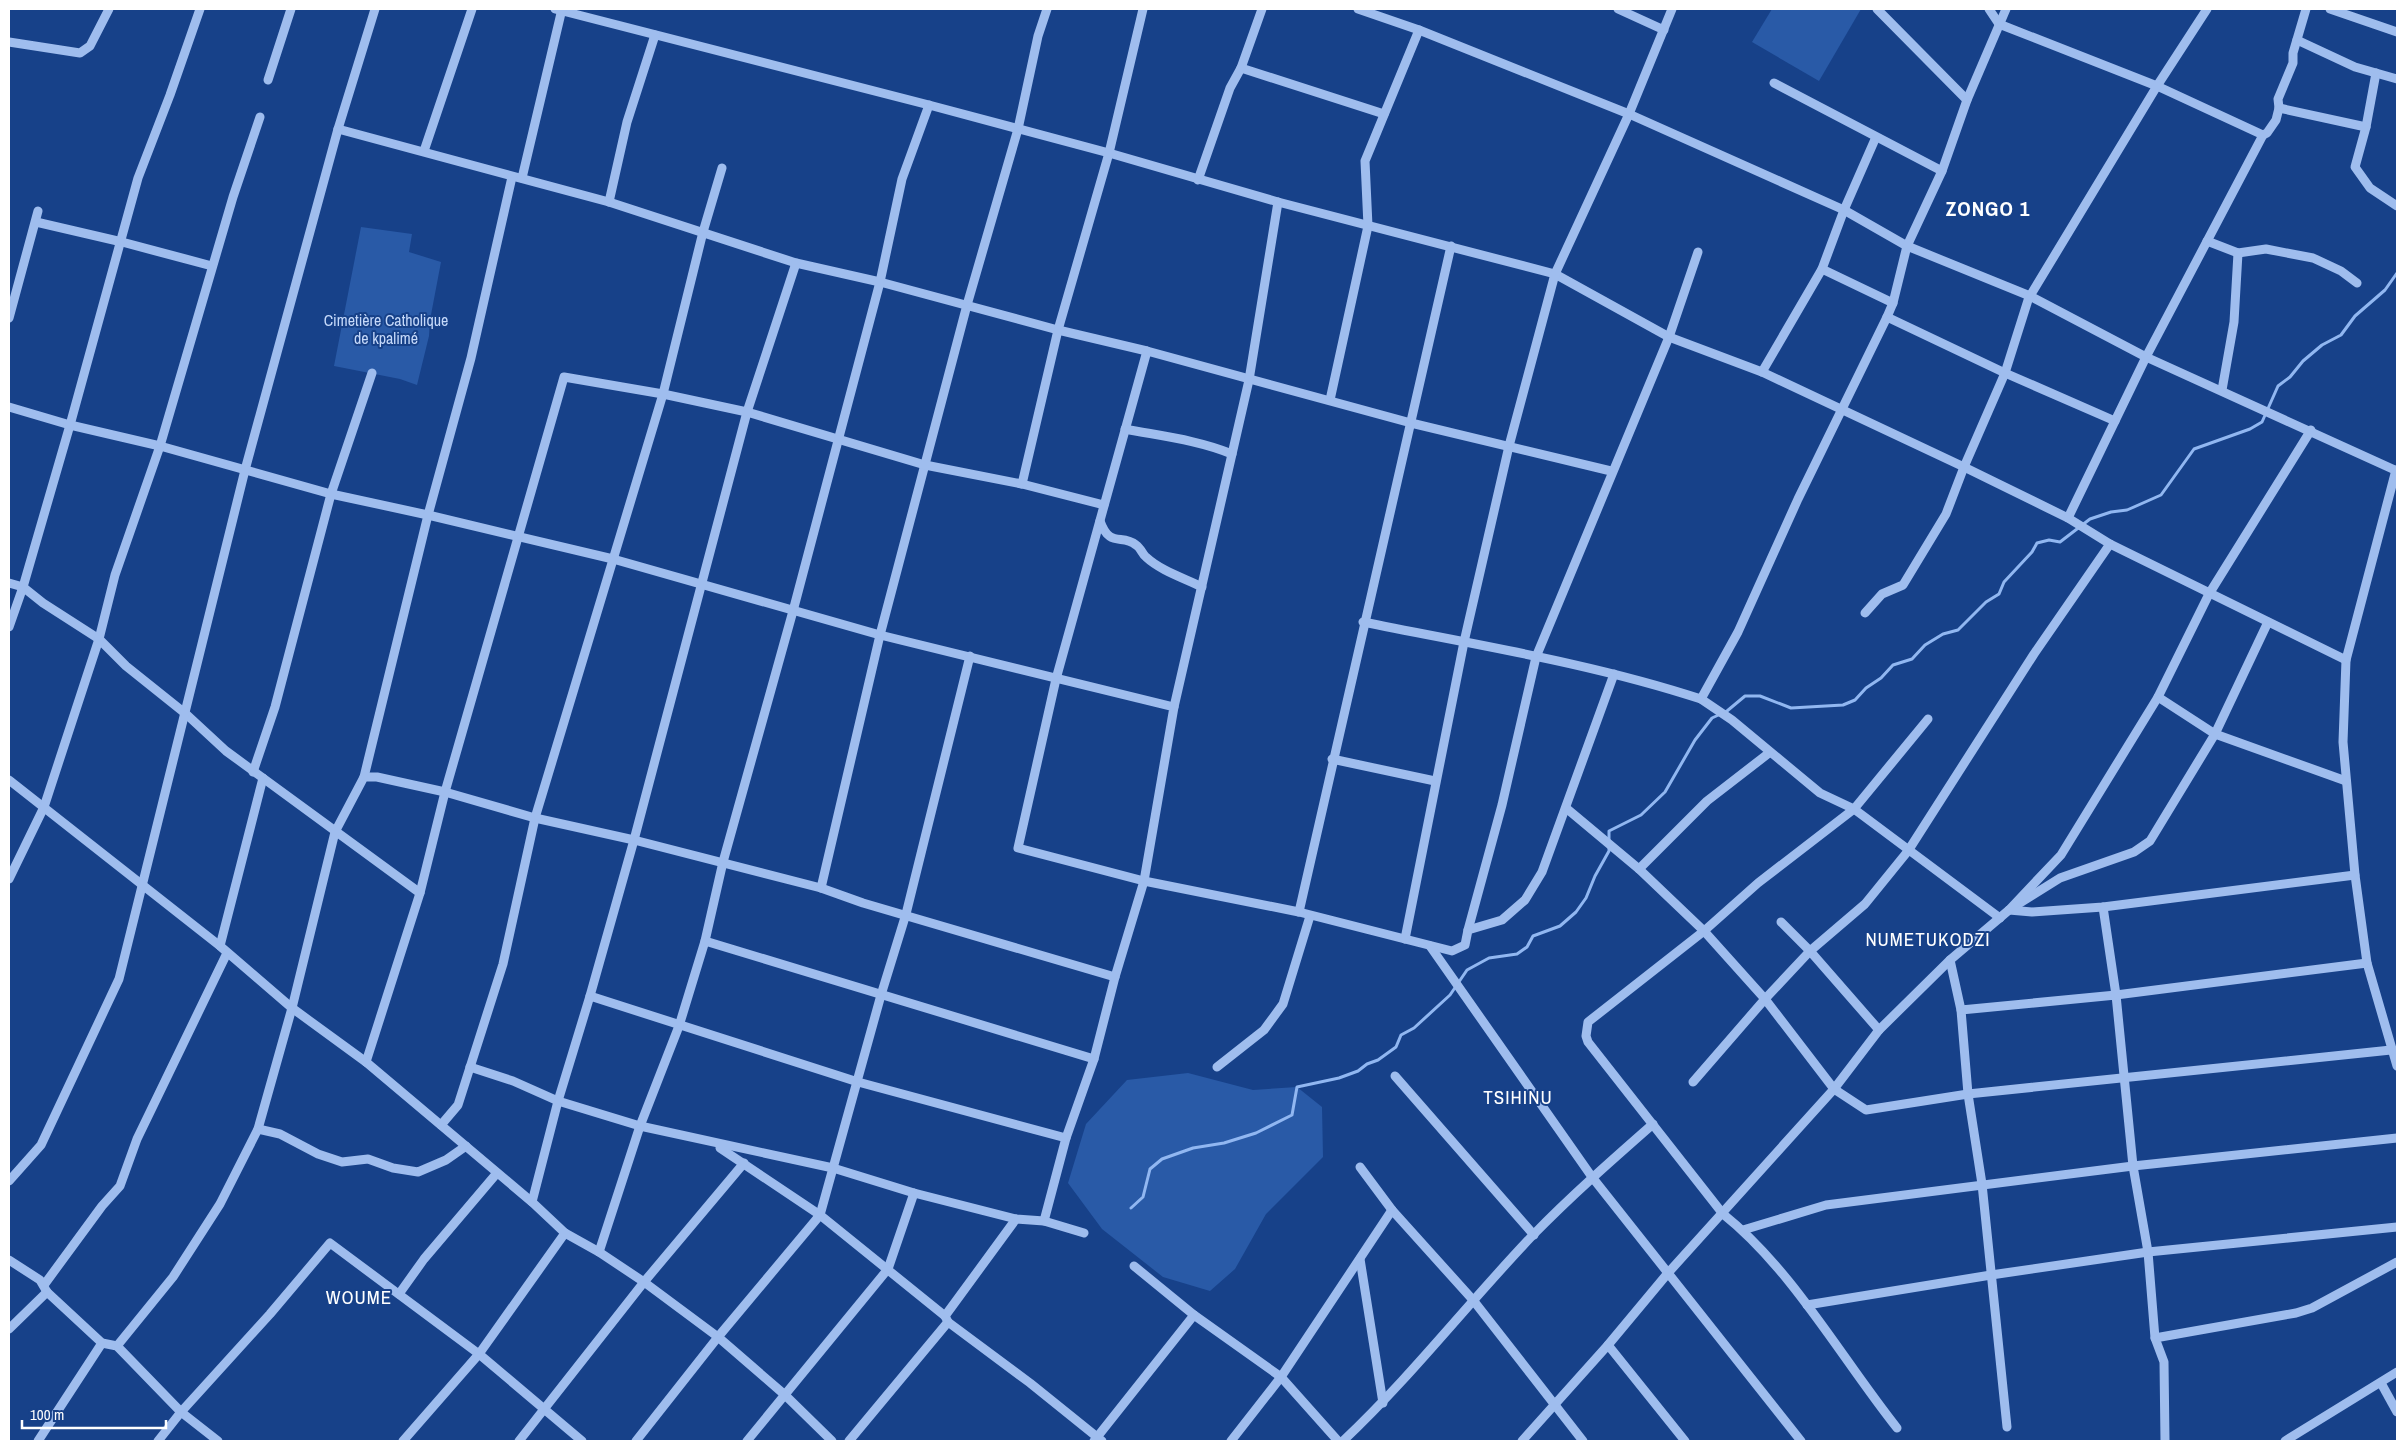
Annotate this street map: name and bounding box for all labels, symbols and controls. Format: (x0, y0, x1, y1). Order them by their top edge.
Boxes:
district label: ZONGO 1 (1946, 194, 2030, 223)
park label: Cimetière Catholique de kpalimé (324, 309, 448, 349)
district label: NUMETUKODZI (1865, 926, 1991, 952)
district label: TSIHINU (1483, 1084, 1553, 1110)
district label: WOUME (326, 1284, 392, 1310)
scale bar (22, 1398, 166, 1430)
text: 100 m (30, 1404, 64, 1425)

